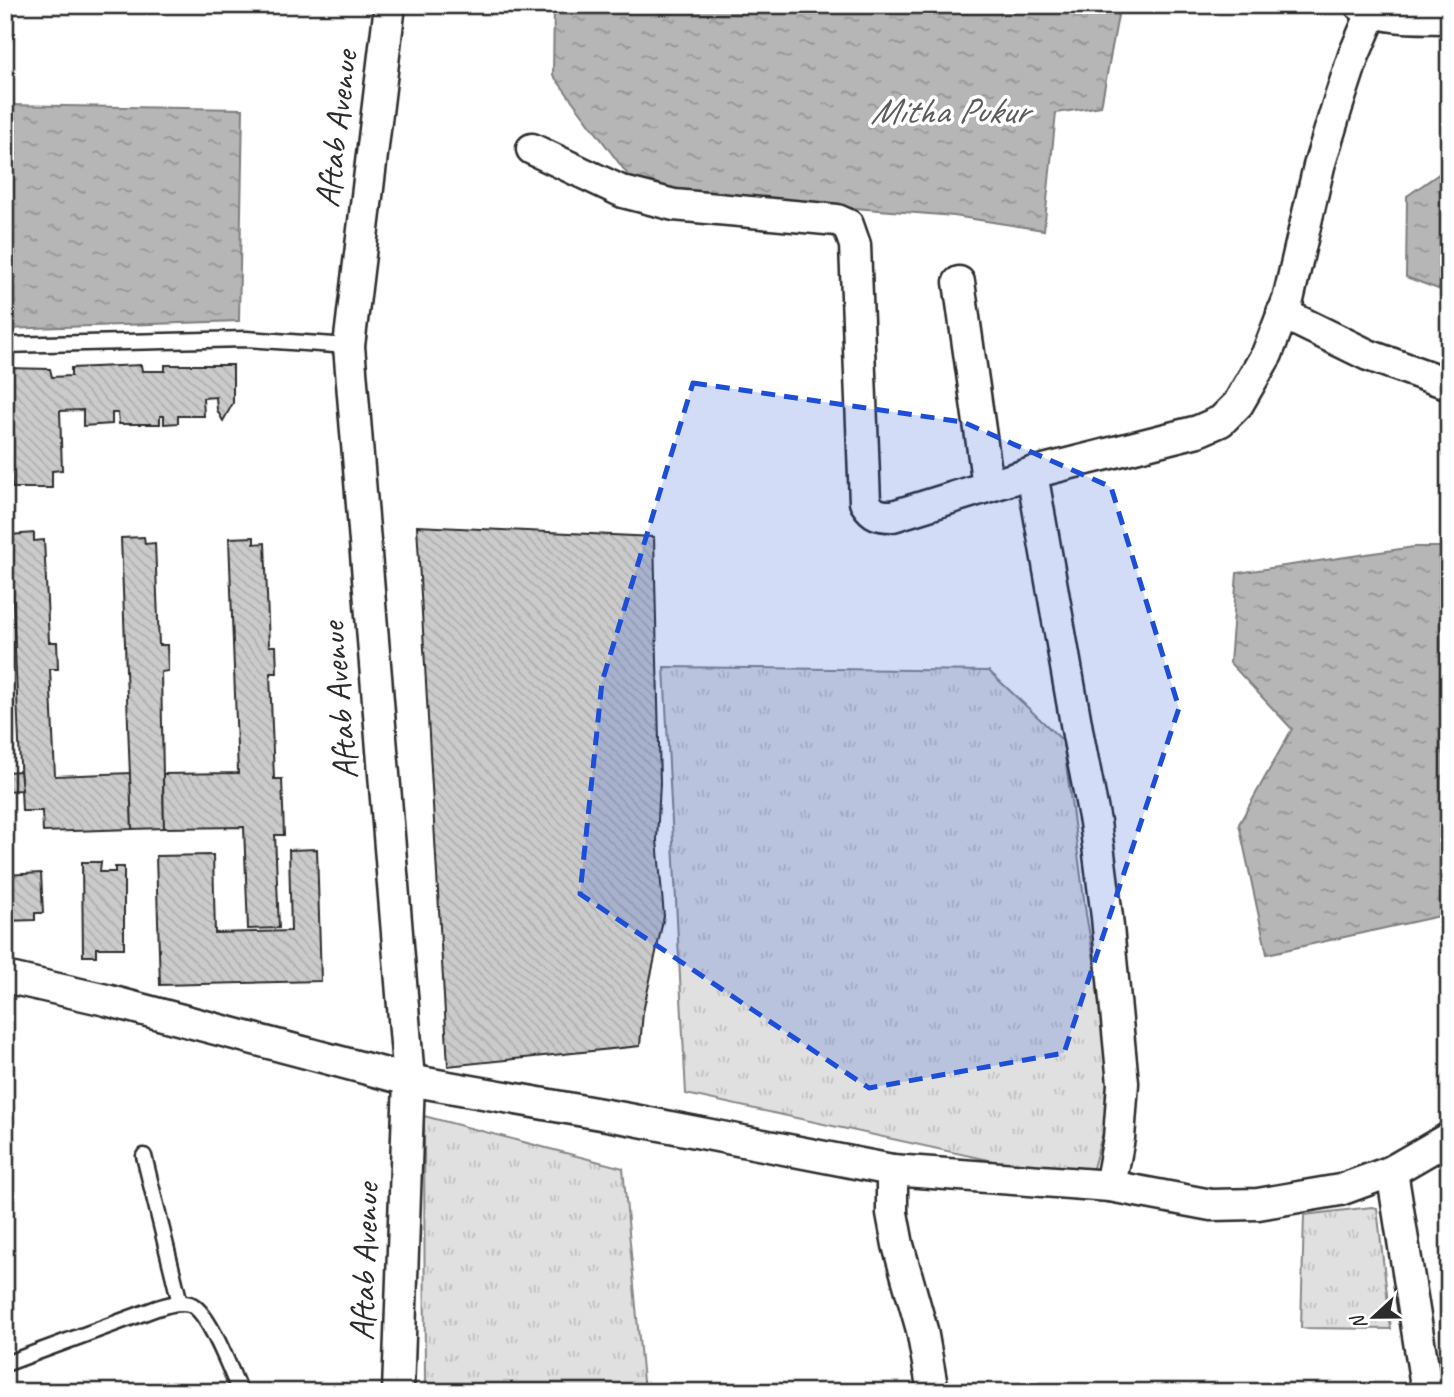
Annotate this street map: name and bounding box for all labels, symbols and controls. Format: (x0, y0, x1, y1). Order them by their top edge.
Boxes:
street label: Aftab Avenue (304, 45, 368, 210)
water label: Mitha Pukur (870, 87, 1034, 134)
street label: Aftab Avenue (309, 618, 368, 781)
street label: Aftab Avenue (339, 1180, 389, 1342)
north arrow (1338, 1282, 1408, 1352)
text: N (1345, 1310, 1372, 1333)

